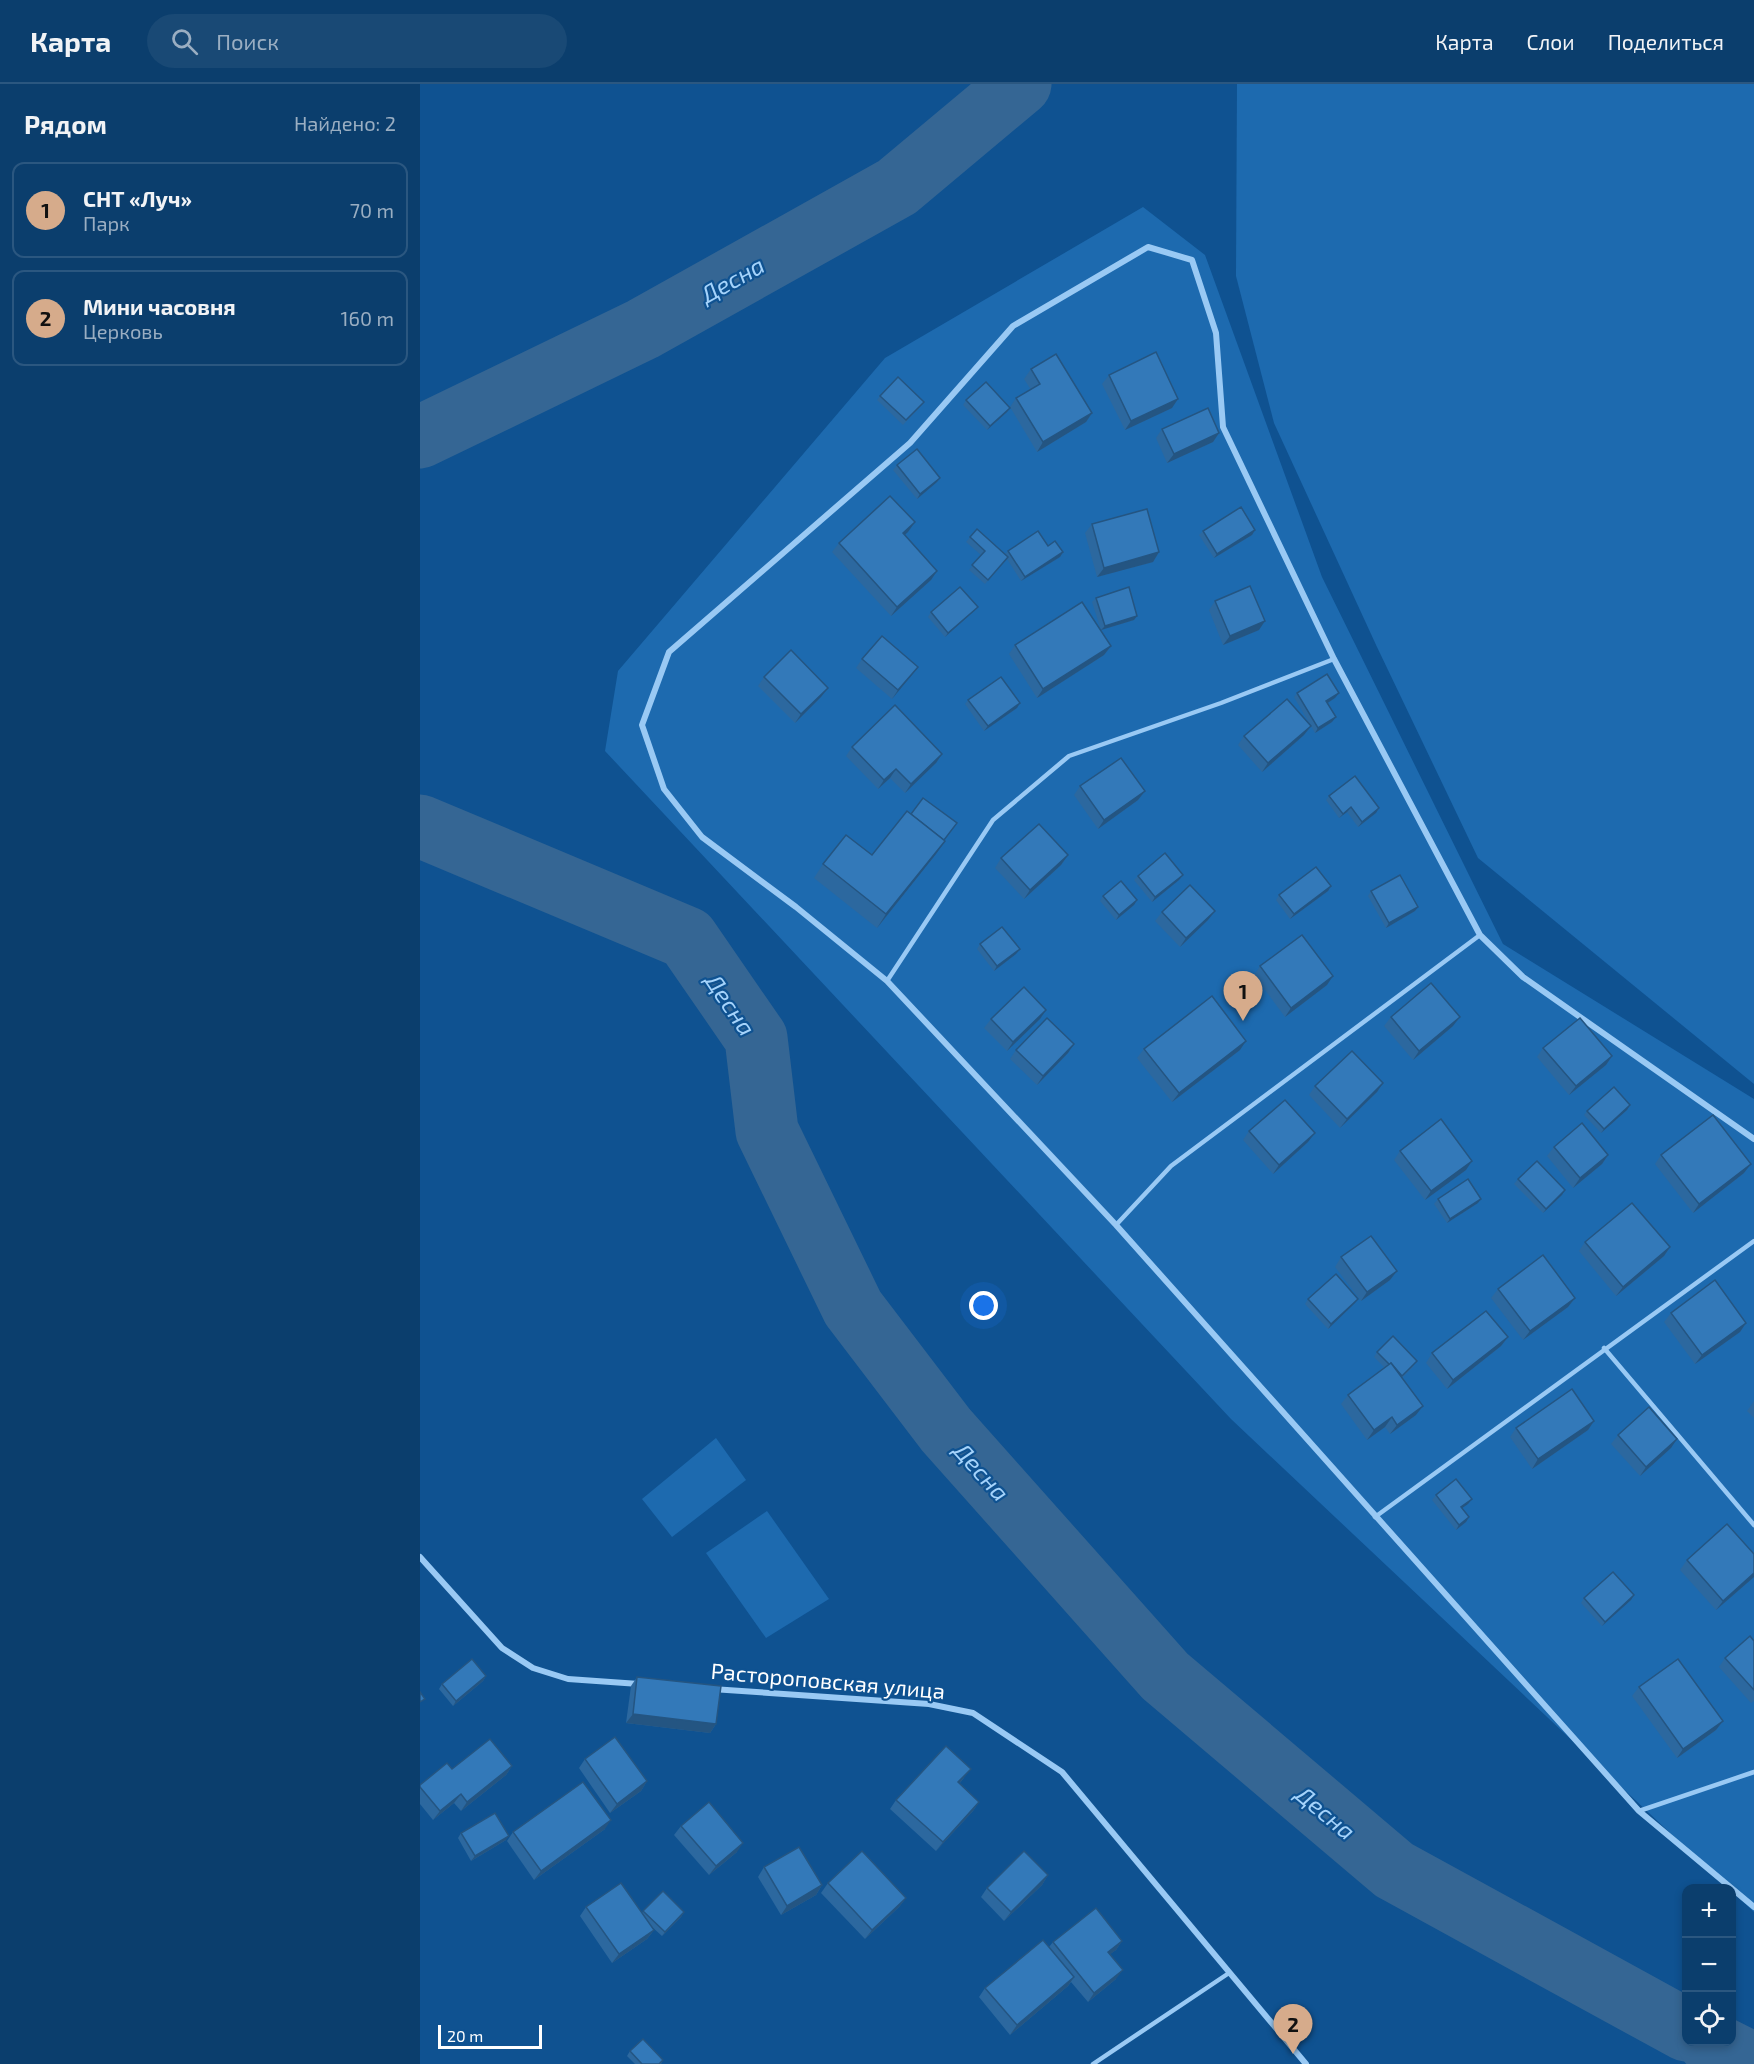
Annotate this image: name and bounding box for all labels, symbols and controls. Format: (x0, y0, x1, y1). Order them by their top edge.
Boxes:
search box (147, 14, 567, 68)
text: Карта (30, 24, 111, 58)
icon: search (168, 25, 201, 58)
text: Поиск (216, 28, 279, 54)
text: Карта (1435, 29, 1494, 54)
text: Слои (1527, 29, 1575, 54)
text: Поделиться (1608, 29, 1724, 54)
text: Рядом (24, 108, 107, 139)
text: Найдено: 2 (294, 111, 396, 135)
text: СНТ «Луч» (83, 185, 192, 211)
text: 1 (41, 198, 50, 222)
text: 70 m (350, 198, 394, 222)
text: Парк (83, 211, 130, 235)
water label: Десна (694, 250, 769, 309)
text: Мини часовня (83, 293, 236, 319)
text: 2 (40, 306, 51, 330)
text: 160 m (341, 306, 394, 330)
text: Церковь (83, 319, 163, 343)
water label: Десна (699, 967, 762, 1041)
pin: 1 (1224, 972, 1262, 1021)
your location (969, 1291, 998, 1320)
water label: Десна (948, 1435, 1016, 1506)
street label: Растороповская улица (710, 1657, 946, 1704)
water label: Десна (1290, 1778, 1362, 1845)
map controls (1682, 1884, 1736, 2046)
button: + (1682, 1884, 1736, 1938)
button: − (1682, 1938, 1736, 1992)
button: locate (1682, 1992, 1736, 2046)
pin: 2 (1274, 2004, 1312, 2054)
scale bar (438, 2022, 542, 2050)
text: 20 m (447, 2026, 483, 2045)

